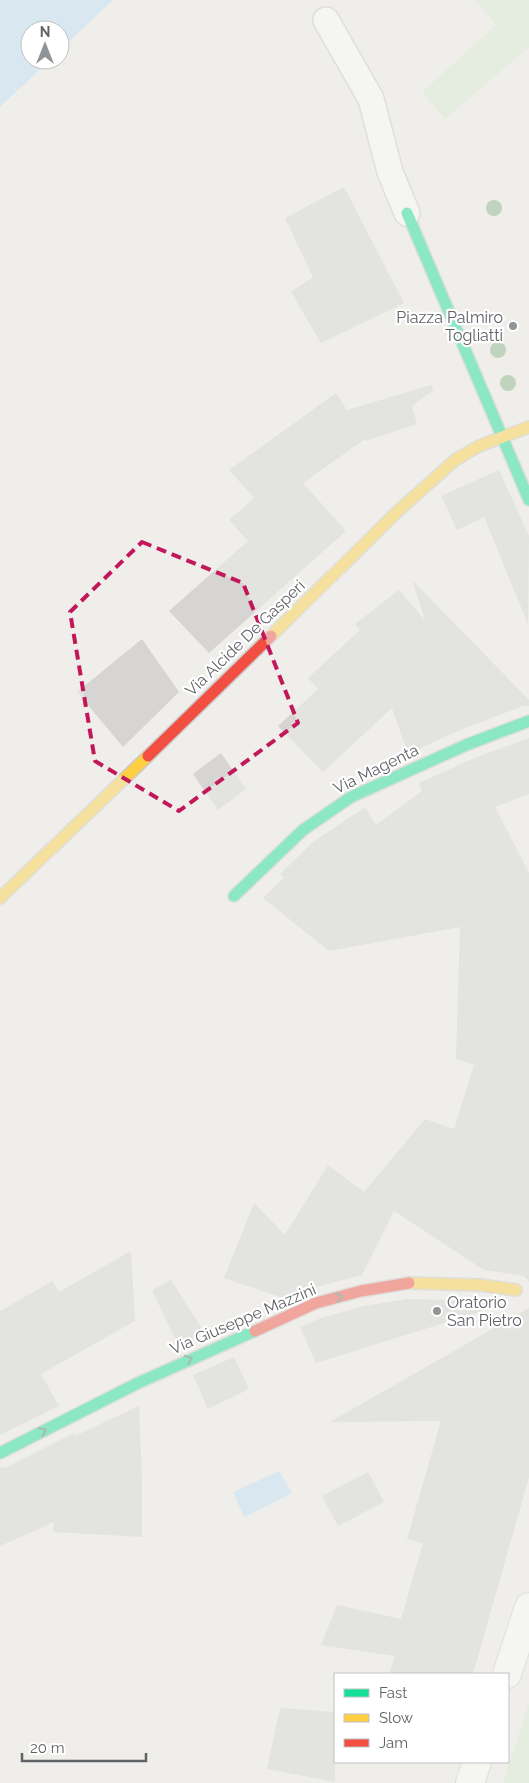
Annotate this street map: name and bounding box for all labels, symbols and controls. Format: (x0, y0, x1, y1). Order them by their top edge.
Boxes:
north arrow (20, 20, 70, 70)
text: N (40, 24, 50, 40)
place label: Piazza Palmiro Togliatti (396, 308, 503, 345)
marker: Piazza Palmiro Togliatti (507, 320, 519, 332)
street label: Via Alcide De Gasperi (181, 576, 309, 700)
street label: Via Magenta (330, 740, 422, 798)
street label: Via Giuseppe Mazzini (167, 1280, 319, 1358)
one-way arrow (334, 1292, 343, 1302)
place label: Oratorio San Pietro (447, 1293, 522, 1330)
marker: Oratorio San Pietro (431, 1305, 443, 1317)
one-way arrow (184, 1355, 193, 1366)
one-way arrow (38, 1427, 47, 1437)
legend (334, 1673, 509, 1763)
text: Fast (379, 1684, 407, 1702)
text: Slow (379, 1709, 413, 1727)
scale bar (22, 1730, 146, 1762)
text: Jam (379, 1734, 408, 1752)
text: 20 m (30, 1739, 65, 1757)

